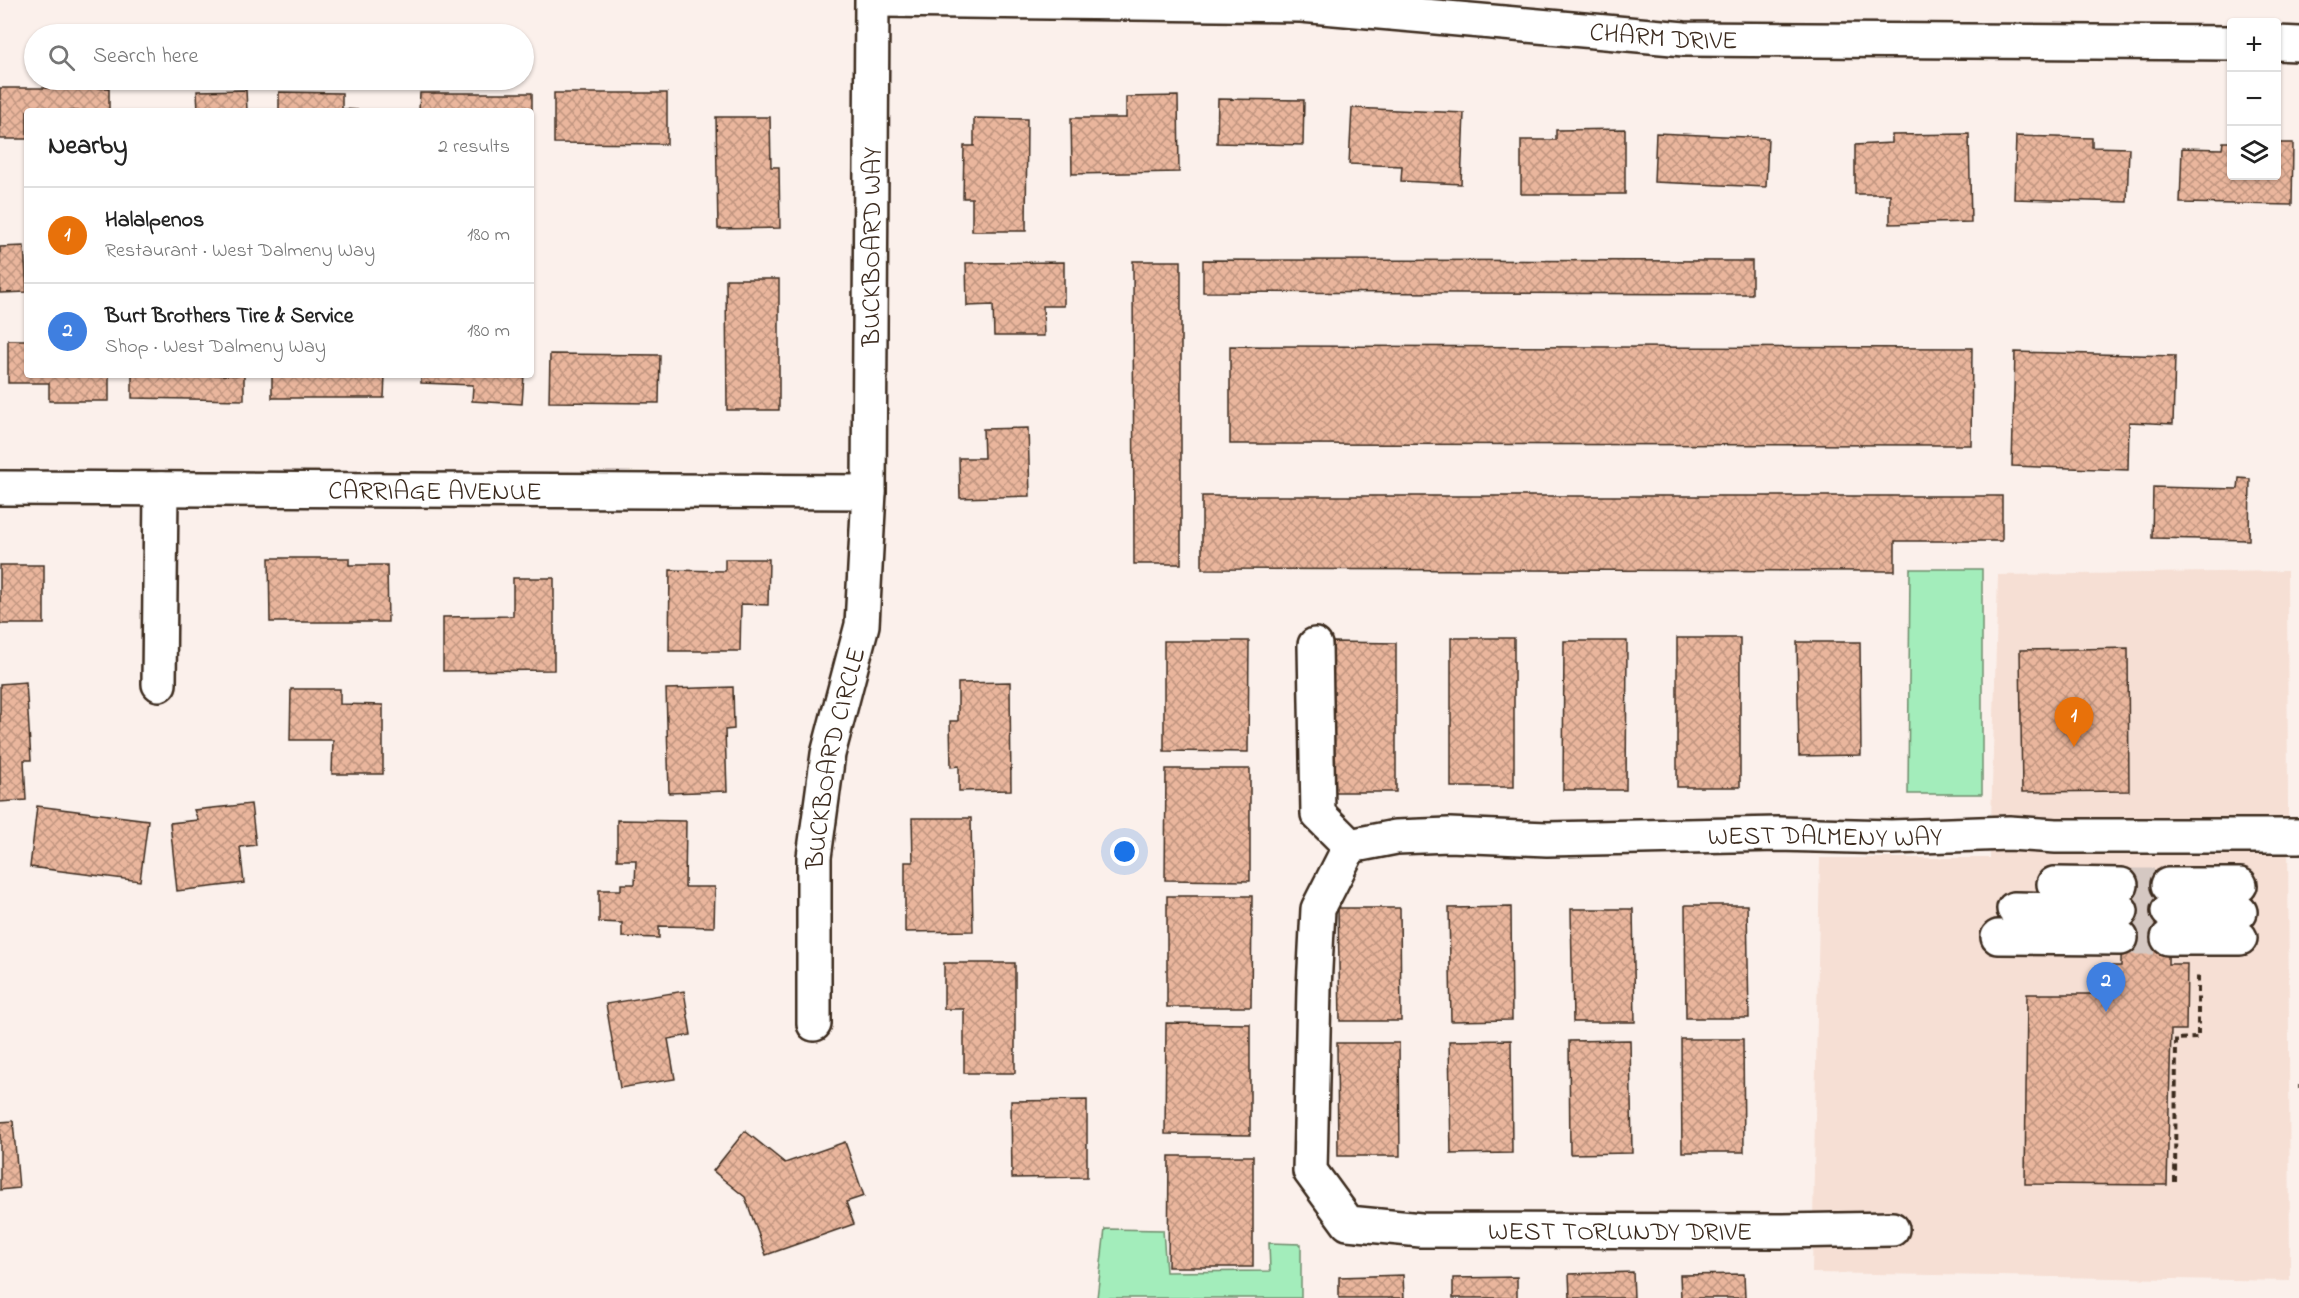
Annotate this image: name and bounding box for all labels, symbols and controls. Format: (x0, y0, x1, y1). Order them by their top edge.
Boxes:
street label: CHARM DRIVE (1588, 15, 1738, 61)
map controls (2227, 18, 2281, 180)
button: + (2227, 18, 2281, 72)
search box (24, 24, 534, 90)
icon: search (45, 41, 78, 74)
text: Search here (93, 41, 198, 73)
button: − (2227, 72, 2281, 126)
button: layers (2227, 126, 2281, 180)
text: Nearby (48, 128, 127, 166)
text: 2 results (438, 133, 510, 162)
street label: BUCKBOARD WAY (854, 147, 893, 347)
text: Halalpenos (105, 205, 204, 237)
text: 1 (64, 221, 71, 250)
text: 180 m (467, 221, 510, 250)
text: Restaurant · West Dalmeny Way (105, 237, 375, 266)
text: Burt Brothers Tire & Service (105, 301, 354, 333)
text: 2 (63, 317, 72, 346)
text: 180 m (467, 317, 510, 346)
text: Shop · West Dalmeny Way (105, 333, 326, 362)
street label: CARRIAGE AVENUE (328, 474, 542, 512)
street label: BUCKBOARD CIRCLE (798, 643, 877, 870)
pin: 1 (2054, 698, 2094, 747)
street label: WEST DALMENY WAY (1707, 818, 1943, 859)
your location (1110, 837, 1139, 866)
pin: 2 (2086, 962, 2126, 1012)
street label: WEST TORLUNDY DRIVE (1488, 1214, 1752, 1253)

